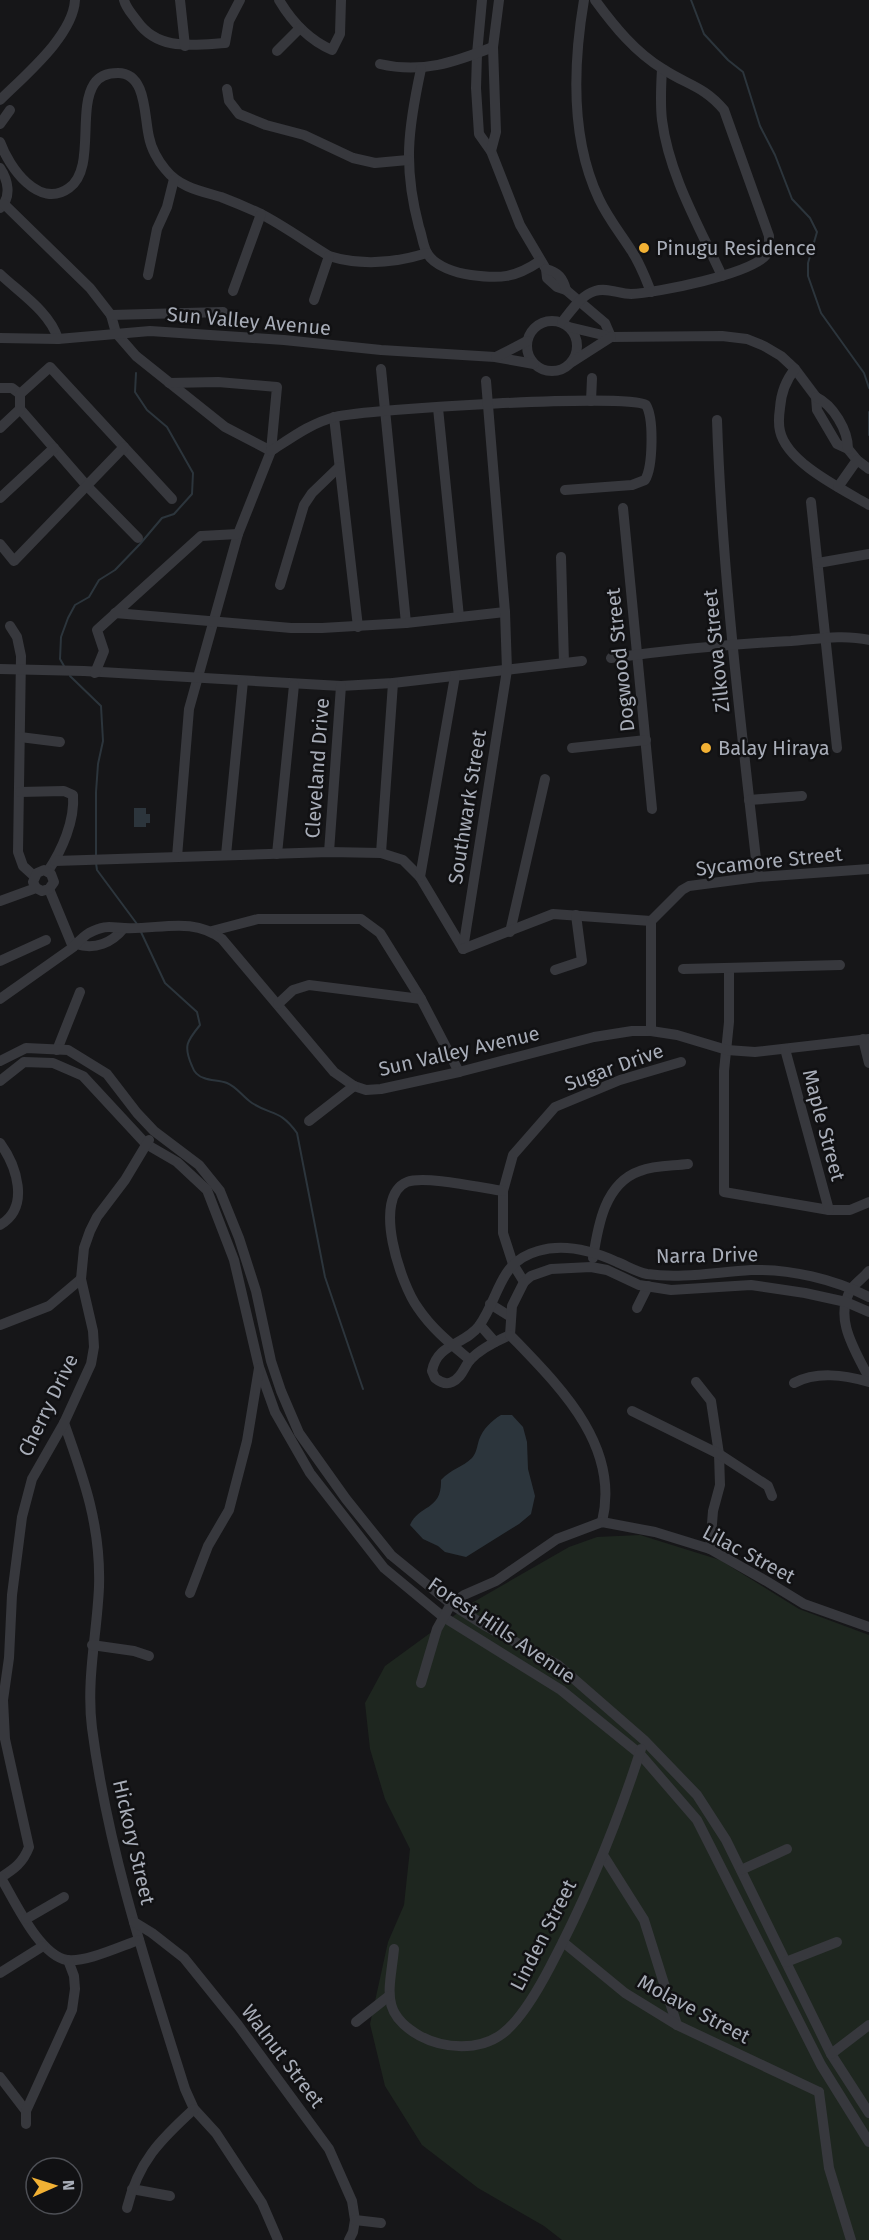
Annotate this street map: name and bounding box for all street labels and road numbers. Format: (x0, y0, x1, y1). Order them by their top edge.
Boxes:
street label: Sun Valley Avenue (166, 302, 332, 340)
street label: Dogwood Street (600, 586, 639, 733)
street label: Zilkova Street (698, 588, 734, 714)
street label: Cleveland Drive (300, 697, 334, 839)
street label: Southwark Street (443, 727, 491, 886)
street label: Sycamore Street (695, 841, 844, 881)
street label: Sun Valley Avenue (376, 1021, 542, 1081)
street label: Sugar Drive (561, 1038, 667, 1096)
street label: Maple Street (798, 1067, 851, 1184)
street label: Narra Drive (656, 1242, 758, 1268)
street label: Cherry Drive (13, 1350, 83, 1460)
street label: Lilac Street (699, 1520, 800, 1589)
street label: Forest Hills Avenue (424, 1572, 580, 1688)
street label: Hickory Street (108, 1777, 160, 1908)
street label: Linden Street (505, 1875, 582, 1995)
street label: Molave Street (634, 1969, 755, 2049)
street label: Walnut Street (237, 2000, 330, 2113)

